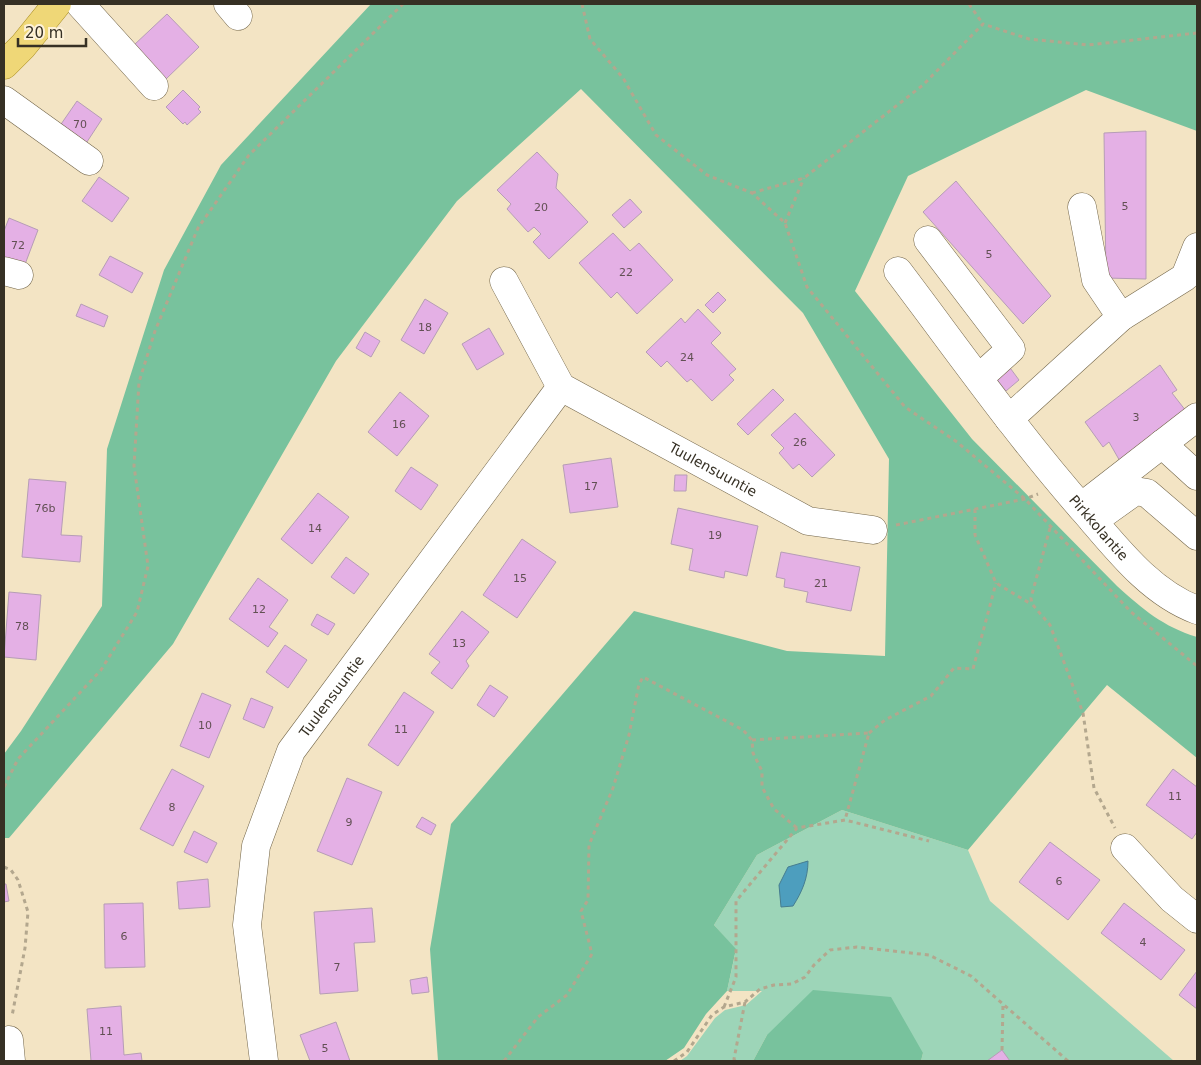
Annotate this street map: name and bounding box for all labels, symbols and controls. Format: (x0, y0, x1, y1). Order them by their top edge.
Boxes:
scale bar (18, 15, 85, 47)
text: 20 m (25, 24, 63, 42)
house number: 70 (73, 118, 87, 131)
house number: 5 (1122, 200, 1129, 213)
house number: 20 (534, 201, 548, 214)
house number: 72 (11, 239, 25, 252)
house number: 5 (986, 248, 993, 261)
house number: 22 (619, 266, 633, 279)
house number: 18 (418, 321, 432, 334)
house number: 24 (680, 351, 694, 364)
house number: 3 (1133, 411, 1140, 424)
house number: 16 (392, 418, 406, 431)
house number: 26 (793, 436, 807, 449)
street label: Tuulensuuntie (665, 439, 760, 500)
house number: 17 (584, 480, 598, 493)
street label: Pirkkolantie (1066, 492, 1132, 564)
house number: 76b (35, 502, 56, 515)
house number: 14 (308, 522, 322, 535)
house number: 19 (708, 529, 722, 542)
house number: 15 (513, 572, 527, 585)
house number: 21 (814, 577, 828, 590)
house number: 12 (252, 603, 266, 616)
house number: 78 (15, 620, 29, 633)
house number: 13 (452, 637, 466, 650)
street label: Tuulensuuntie (296, 652, 367, 741)
house number: 10 (198, 719, 212, 732)
house number: 11 (394, 723, 408, 736)
house number: 11 (1168, 790, 1182, 803)
house number: 8 (169, 801, 176, 814)
house number: 9 (346, 816, 353, 829)
house number: 6 (1056, 875, 1063, 888)
house number: 6 (121, 930, 128, 943)
house number: 4 (1140, 936, 1147, 949)
house number: 7 (334, 961, 341, 974)
house number: 11 (99, 1025, 113, 1038)
house number: 5 (322, 1042, 329, 1055)

